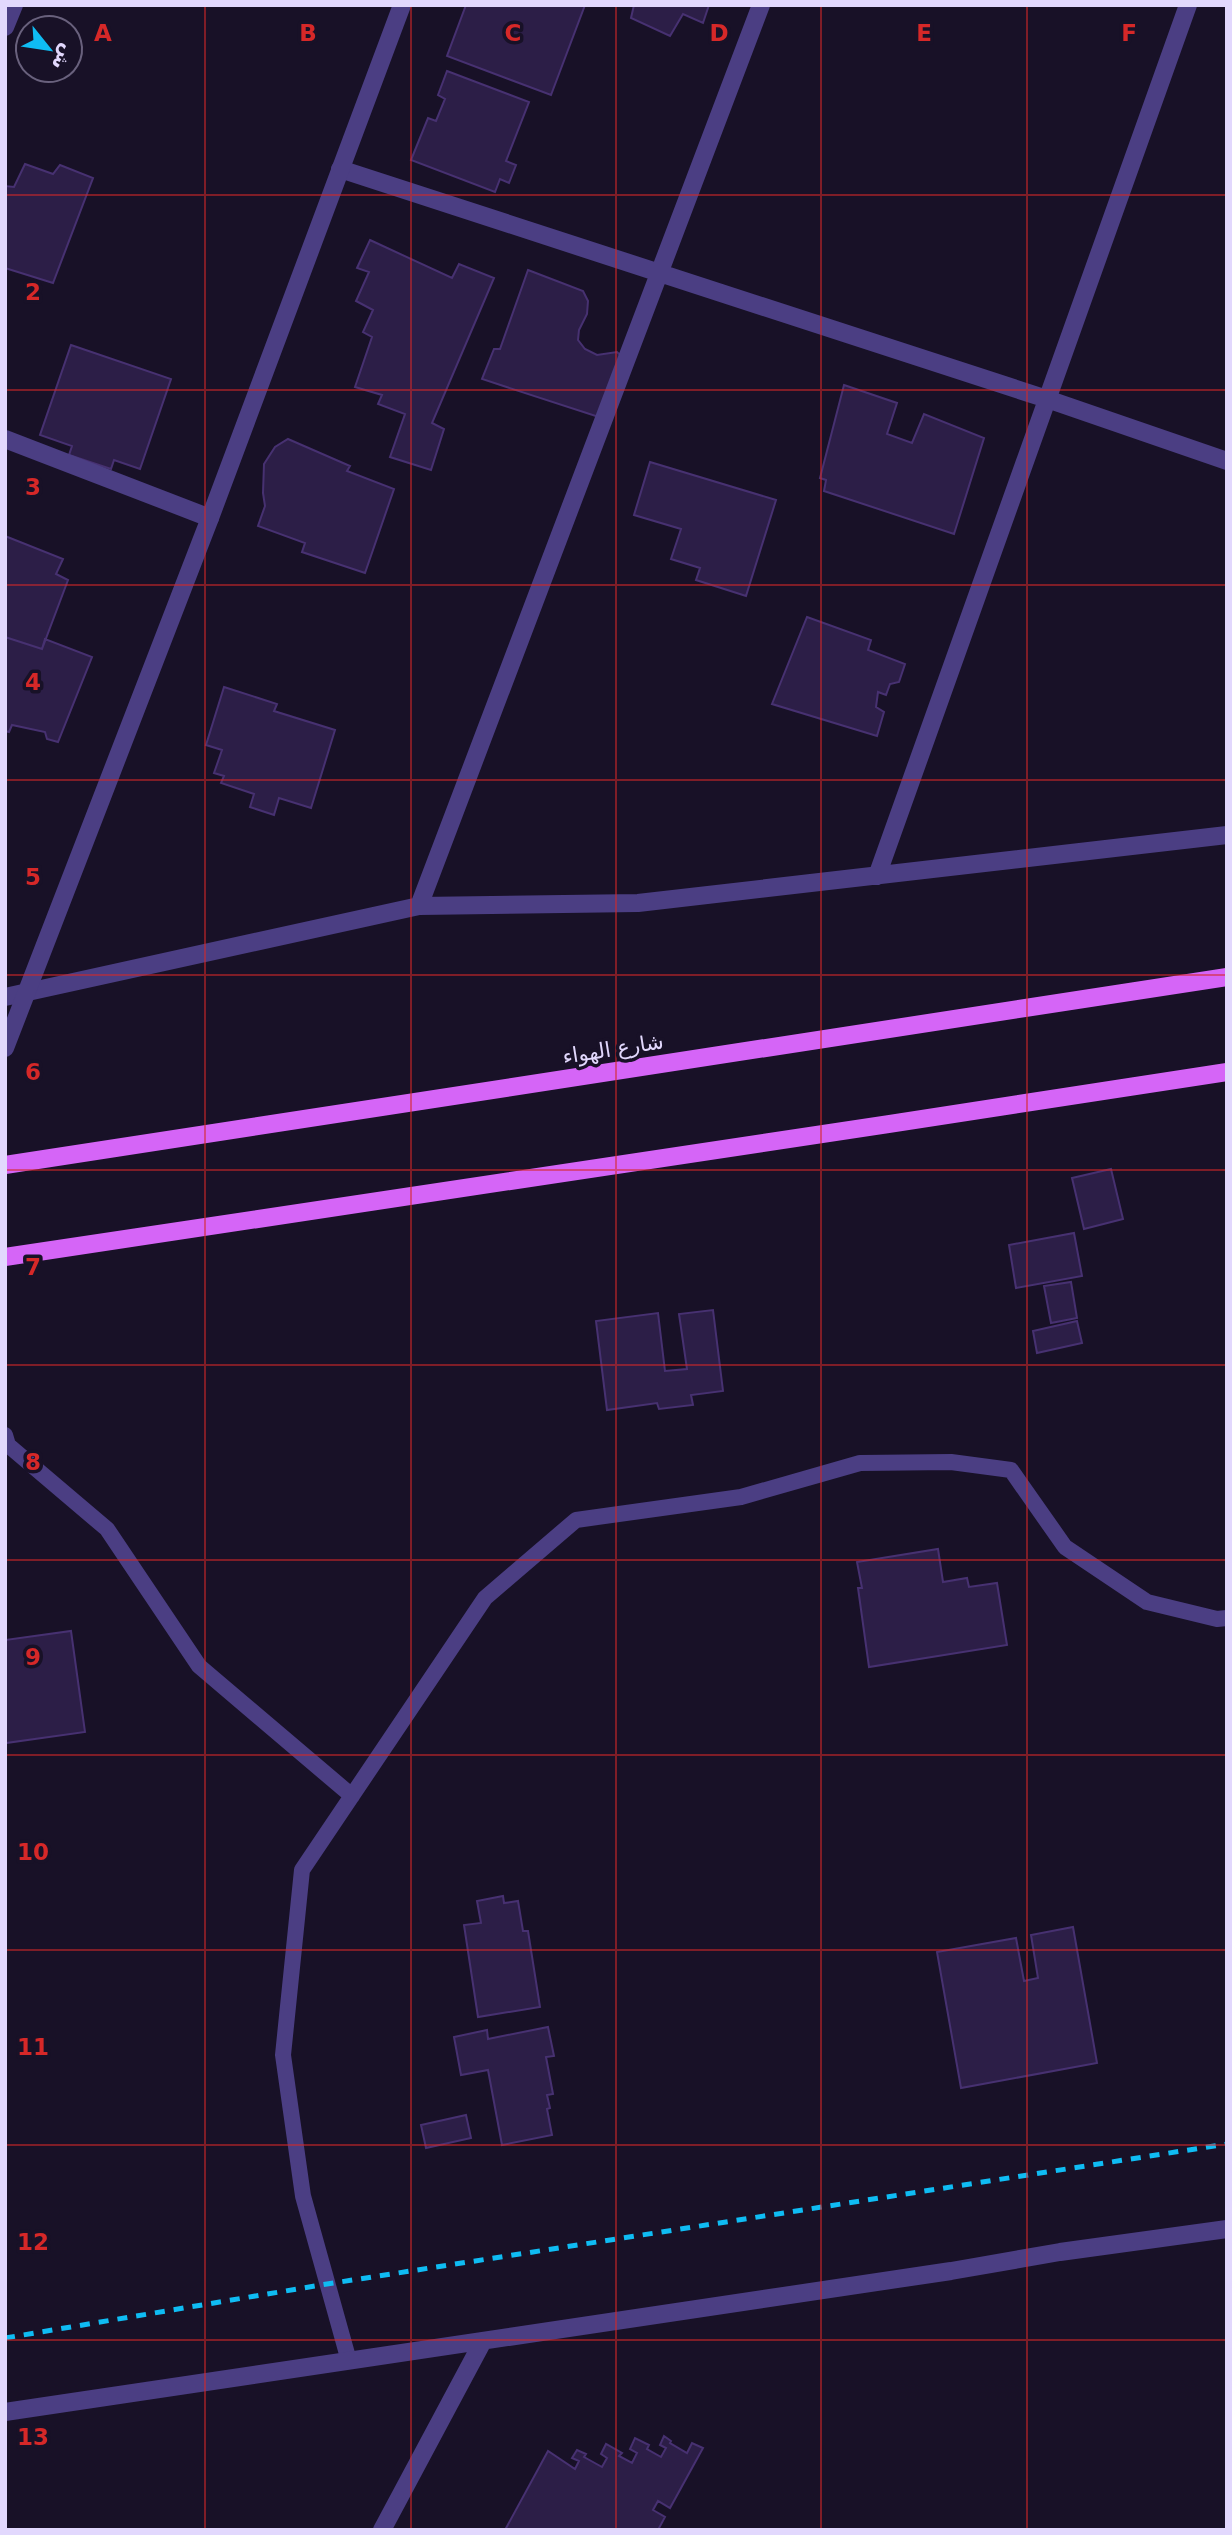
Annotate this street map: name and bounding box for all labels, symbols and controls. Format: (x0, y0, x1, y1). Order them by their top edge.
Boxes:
north arrow (14, 14, 84, 84)
text: A (94, 20, 112, 46)
text: B (299, 20, 317, 46)
text: C (505, 20, 521, 46)
text: D (709, 20, 729, 46)
text: E (916, 20, 932, 46)
text: F (1121, 20, 1137, 46)
text: ش (47, 40, 80, 74)
text: 2 (25, 279, 41, 305)
text: 3 (25, 474, 41, 500)
text: 4 (25, 669, 41, 695)
text: 5 (25, 864, 41, 890)
street label: شارع الهواء (561, 1029, 665, 1069)
text: 6 (25, 1059, 41, 1085)
text: 7 (25, 1254, 41, 1280)
text: 8 (25, 1449, 41, 1475)
text: 9 (25, 1644, 41, 1670)
text: 10 (17, 1839, 49, 1865)
text: 11 (17, 2034, 49, 2060)
text: 12 (17, 2229, 49, 2255)
text: 13 (17, 2424, 49, 2450)

